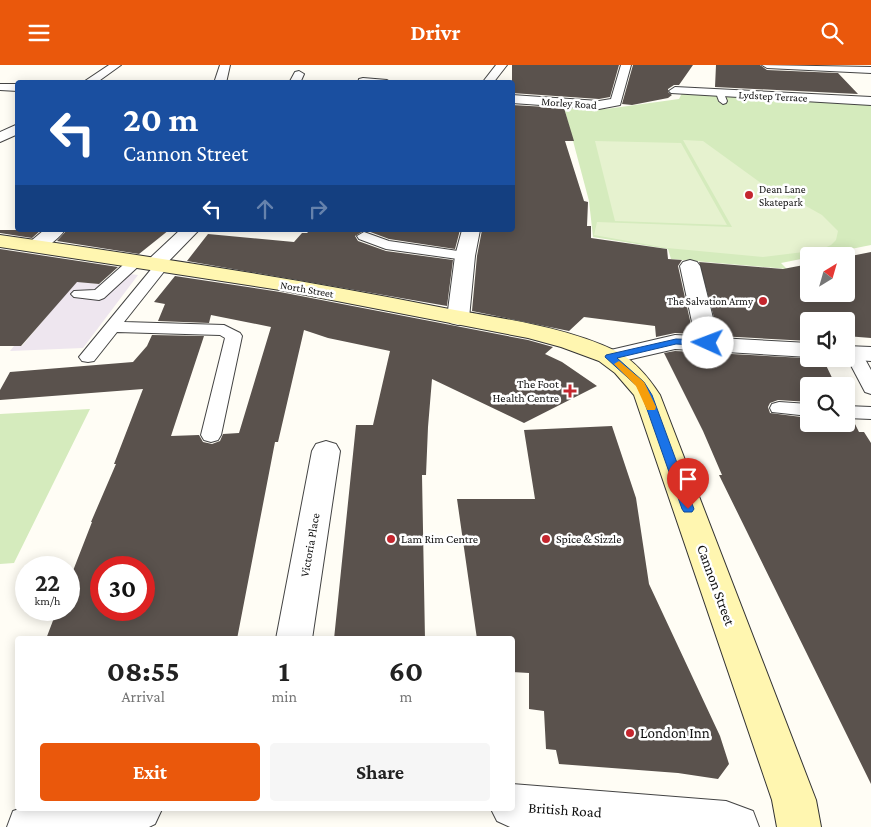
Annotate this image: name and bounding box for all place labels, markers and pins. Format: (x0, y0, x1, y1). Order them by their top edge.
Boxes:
place label: Dean Lane Skatepark (759, 183, 806, 209)
marker: Dean Lane Skatepark (743, 189, 755, 201)
place label: The Salvation Army (667, 295, 754, 308)
marker: The Salvation Army (757, 295, 769, 307)
place label: The Foot Health Centre (492, 377, 560, 405)
marker: The Foot Health Centre (563, 384, 577, 398)
pin (667, 458, 709, 509)
place label: Lam Rim Centre (401, 532, 478, 546)
place label: Spice & Sizzle (556, 532, 621, 546)
marker: Lam Rim Centre (385, 533, 397, 545)
marker: Spice & Sizzle (540, 533, 552, 545)
place label: London Inn (640, 725, 710, 741)
marker: London Inn (624, 727, 636, 739)

